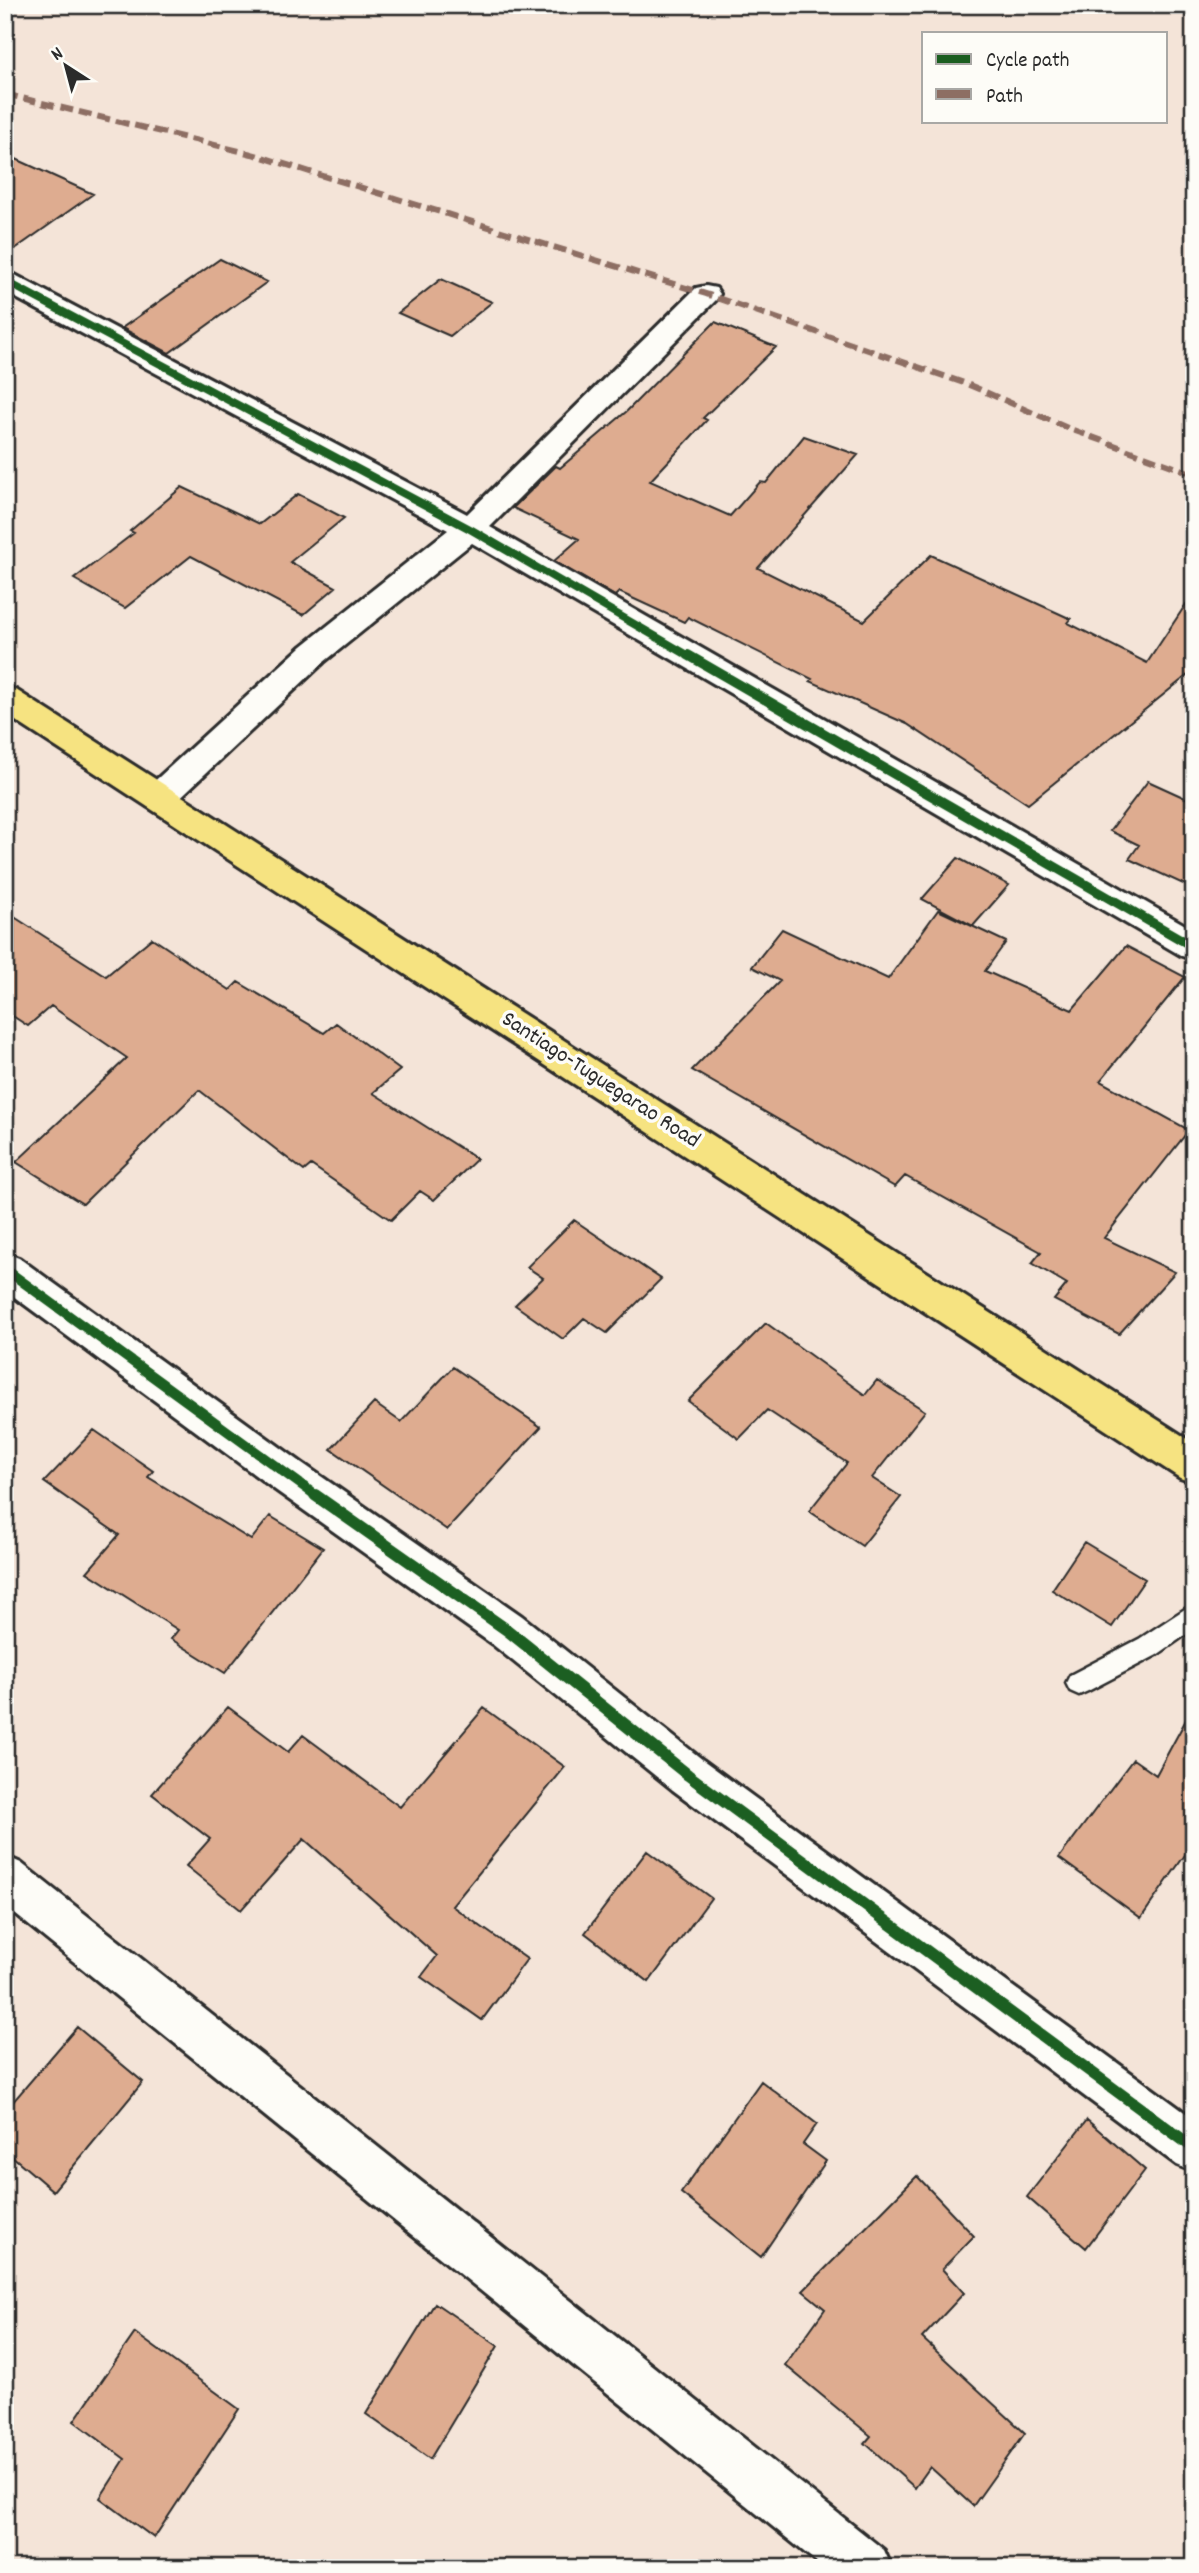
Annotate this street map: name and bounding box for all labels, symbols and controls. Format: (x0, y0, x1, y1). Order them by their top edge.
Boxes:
north arrow (32, 32, 102, 102)
legend (922, 32, 1168, 122)
text: N (46, 41, 70, 69)
text: Cycle path (986, 47, 1069, 77)
text: Path (986, 83, 1023, 113)
street label: Santiago-Tuguegarao Road (494, 1004, 706, 1158)

